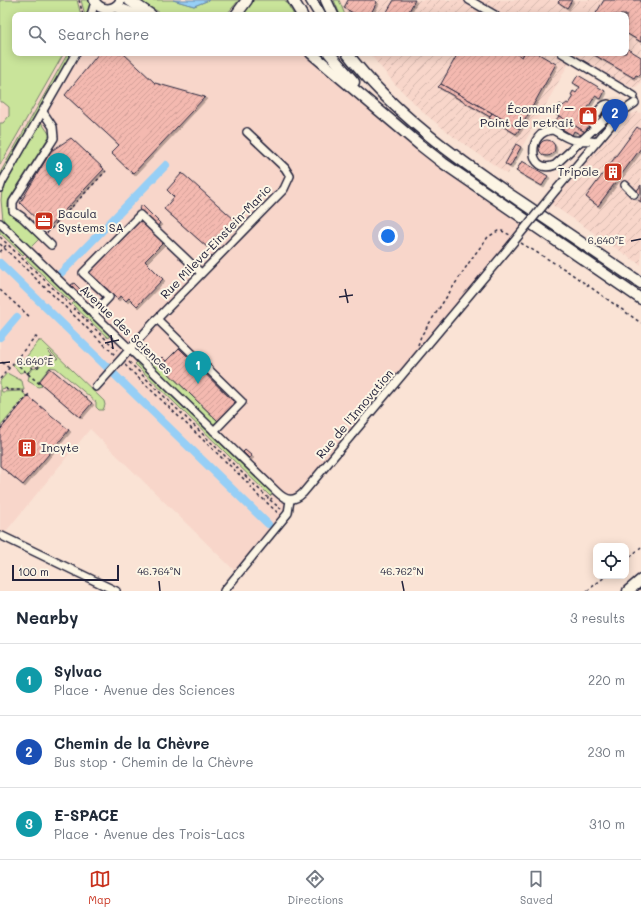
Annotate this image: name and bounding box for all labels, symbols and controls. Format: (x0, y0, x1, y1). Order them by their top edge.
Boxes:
search box (12, 12, 629, 56)
icon: search (26, 23, 48, 45)
text: Search here (58, 24, 149, 44)
pin: 2 (602, 99, 628, 132)
place label: Écomanif – Point de retrait (480, 100, 574, 130)
shop icon: Écomanif – Point de retrait (577, 105, 599, 127)
pin: 3 (46, 153, 72, 186)
building icon: Tripōle (602, 161, 624, 183)
place label: Tripōle (558, 163, 599, 179)
street label: Rue Mileva-Einstein-Maric (156, 181, 274, 302)
place label: Bacula Systems SA (58, 205, 124, 235)
office icon: Bacula Systems SA (33, 210, 55, 232)
your location (378, 226, 398, 246)
text: 6.640°E (588, 233, 625, 247)
street label: Avenue des Sciences (77, 281, 176, 378)
pin: 1 (185, 351, 211, 384)
text: 6.640°E (17, 354, 54, 368)
street label: Rue de l'Innovation (312, 365, 396, 462)
building icon: Incyte (16, 437, 38, 459)
place label: Incyte (41, 439, 79, 455)
map controls (593, 543, 629, 579)
button: locate (593, 543, 629, 579)
scale bar (12, 563, 119, 582)
text: 100 m (18, 564, 49, 579)
text: 46.764°N (137, 564, 181, 578)
text: 46.762°N (380, 564, 424, 578)
text: Nearby (16, 606, 78, 628)
text: 3 results (570, 609, 625, 626)
text: Sylvac (54, 661, 102, 681)
text: 1 (26, 671, 32, 688)
text: 220 m (588, 671, 625, 688)
text: Place · Avenue des Sciences (54, 681, 235, 698)
text: Chemin de la Chèvre (54, 733, 210, 753)
text: 2 (25, 743, 33, 760)
text: 230 m (588, 743, 625, 760)
text: Bus stop · Chemin de la Chèvre (54, 753, 253, 770)
text: E-SPACE (54, 805, 119, 825)
text: 3 (25, 815, 33, 832)
text: 310 m (589, 815, 625, 832)
text: Place · Avenue des Trois-Lacs (54, 825, 245, 842)
tab: Map (88, 868, 111, 907)
tab: Directions (287, 868, 343, 907)
tab: Saved (520, 868, 553, 907)

